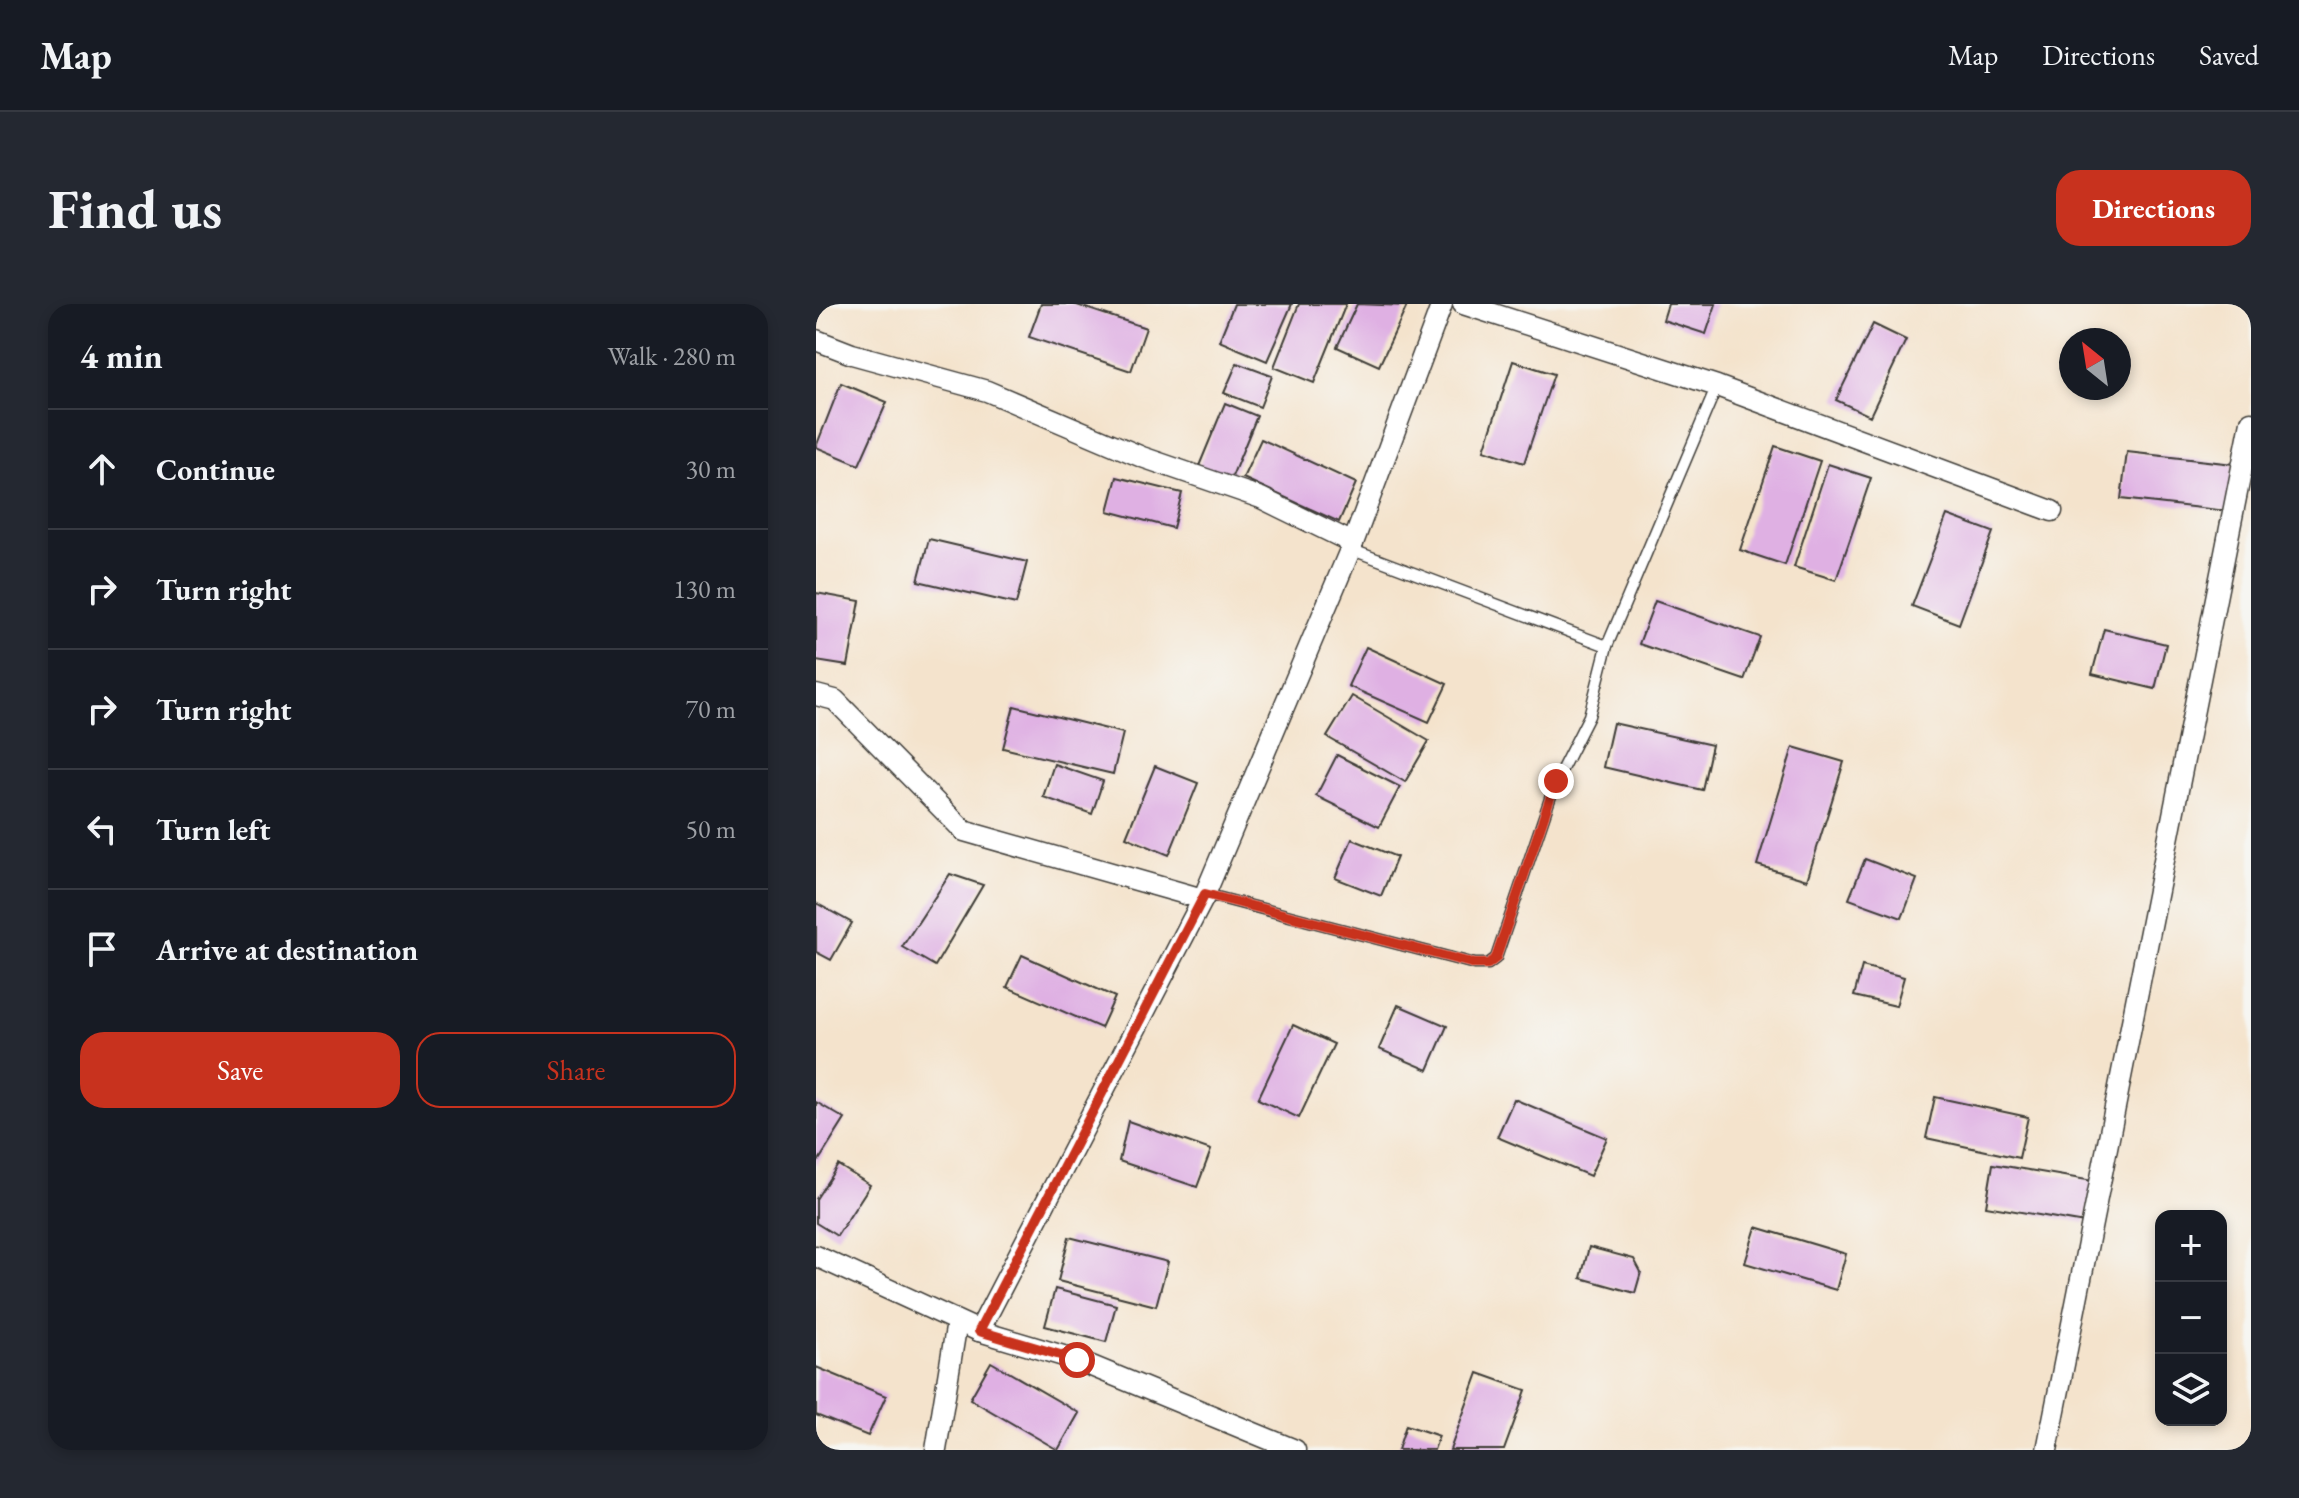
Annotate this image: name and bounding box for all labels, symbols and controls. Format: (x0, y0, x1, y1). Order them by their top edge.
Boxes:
text: Map (40, 31, 112, 80)
text: Map (1948, 37, 1998, 73)
text: Directions (2042, 37, 2155, 73)
text: Saved (2199, 37, 2259, 73)
button: Directions (2056, 170, 2251, 246)
text: Find us (48, 172, 222, 245)
north arrow (2059, 328, 2131, 400)
text: 4 min (80, 334, 163, 378)
text: Walk · 280 m (608, 339, 736, 373)
icon: ahead (80, 447, 124, 491)
text: Continue (156, 450, 275, 489)
text: 30 m (686, 452, 736, 486)
icon: right (80, 567, 124, 611)
text: Turn right (156, 570, 292, 609)
text: 130 m (673, 572, 736, 606)
icon: right (80, 687, 124, 731)
text: Turn right (156, 690, 292, 729)
text: 70 m (686, 692, 736, 726)
route end (1538, 763, 1574, 799)
icon: left (80, 807, 124, 851)
text: Turn left (156, 810, 270, 849)
text: 50 m (686, 812, 736, 846)
icon: arrive (80, 927, 124, 971)
text: Arrive at destination (156, 930, 418, 969)
button: Save (80, 1032, 400, 1108)
button: Share (416, 1032, 736, 1108)
map controls (2155, 1210, 2227, 1426)
button: + (2155, 1210, 2227, 1282)
button: − (2155, 1282, 2227, 1354)
route start (1059, 1342, 1095, 1378)
button: layers (2155, 1354, 2227, 1426)

